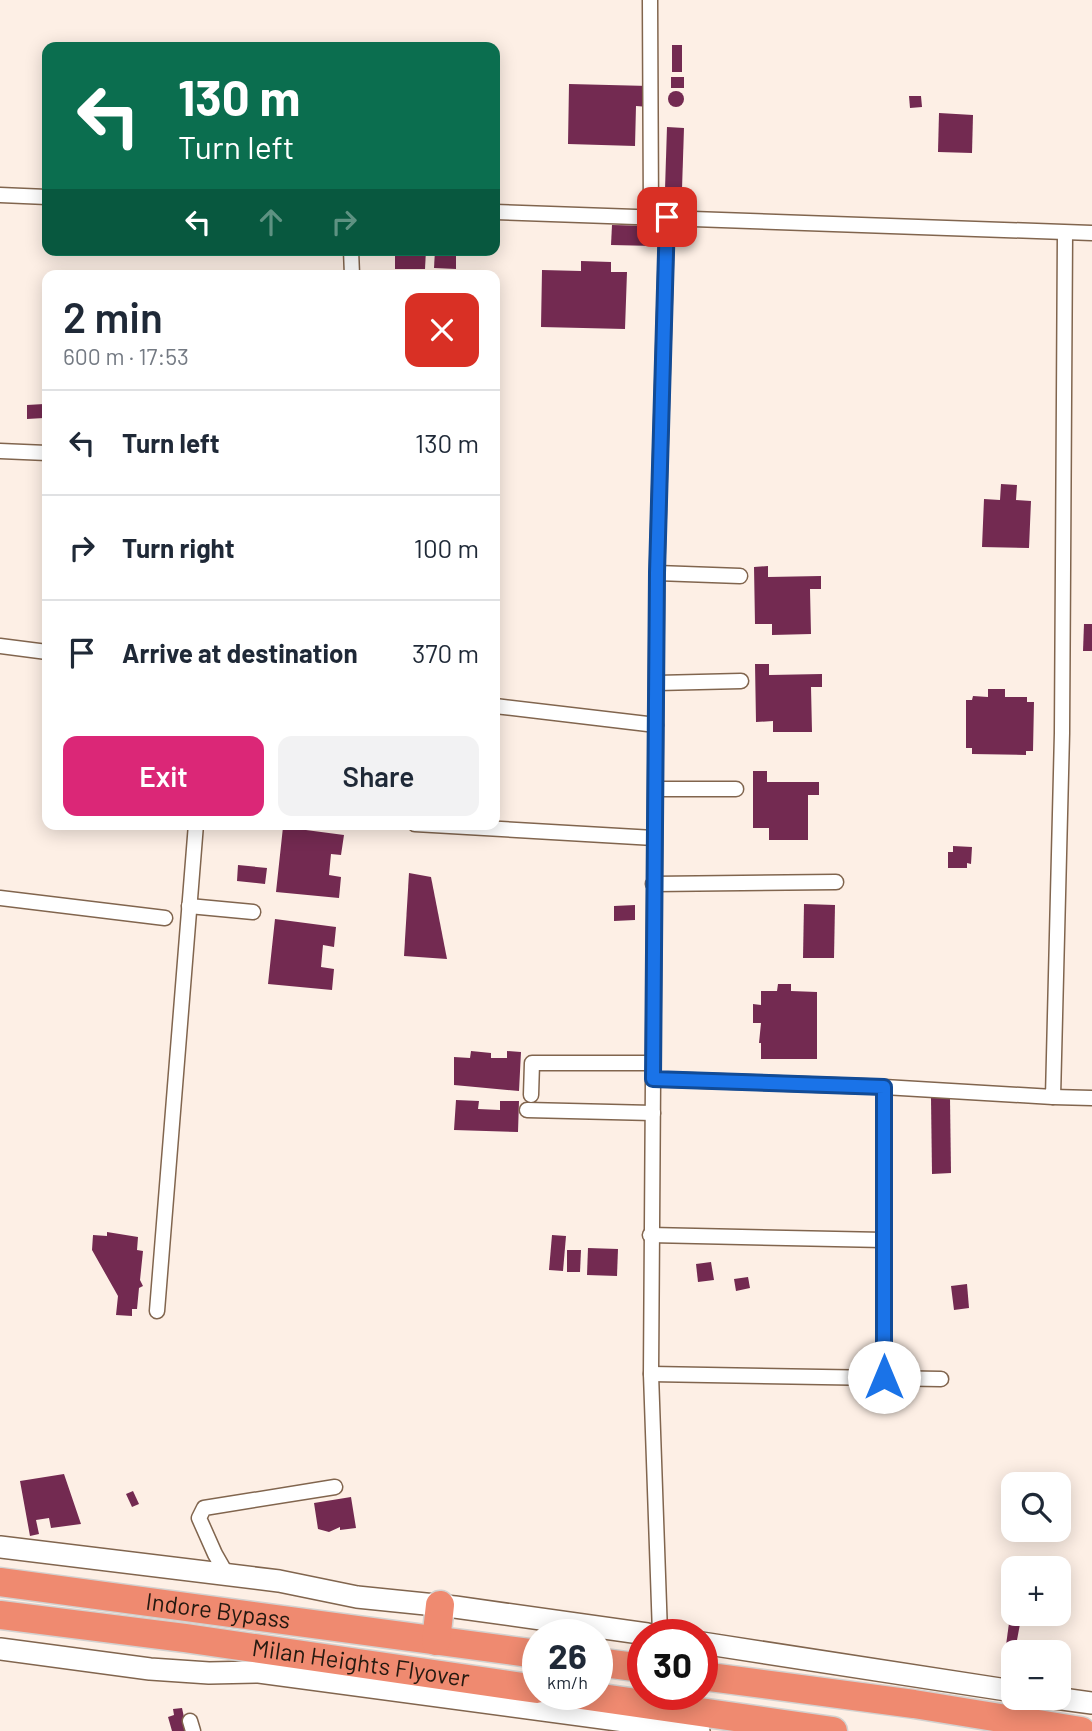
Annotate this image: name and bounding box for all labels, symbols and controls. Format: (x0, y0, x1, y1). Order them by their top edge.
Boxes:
text: 130 m (178, 67, 300, 126)
icon: left (63, 70, 154, 161)
text: Turn left (178, 127, 295, 165)
pin (637, 187, 697, 247)
icon: arrive (648, 198, 686, 236)
icon: left (179, 203, 217, 241)
icon: ahead (252, 203, 290, 241)
icon: right (325, 203, 363, 241)
text: 2 min (63, 291, 163, 341)
button: close (405, 293, 479, 367)
text: 600 m · 17:53 (63, 342, 189, 370)
icon: left (63, 424, 101, 462)
text: Turn left (122, 427, 220, 458)
text: 130 m (415, 427, 479, 458)
icon: right (63, 529, 101, 567)
text: Turn right (122, 532, 235, 563)
text: 100 m (414, 532, 479, 563)
icon: arrive (63, 634, 101, 672)
text: Arrive at destination (122, 637, 358, 668)
text: 370 m (412, 637, 479, 668)
button: Exit (63, 736, 264, 816)
button: Share (278, 736, 479, 816)
position arrow (847, 1340, 921, 1414)
map controls (1001, 1472, 1071, 1710)
button: search (1001, 1472, 1071, 1542)
button: + (1001, 1556, 1071, 1626)
street label: Indore Bypass (144, 1586, 292, 1634)
speed limit sign: 30 (627, 1619, 718, 1710)
street label: Milan Heights Flyover (250, 1632, 472, 1692)
text: 26 (548, 1634, 587, 1676)
button: − (1001, 1640, 1071, 1710)
text: km/h (547, 1671, 588, 1693)

